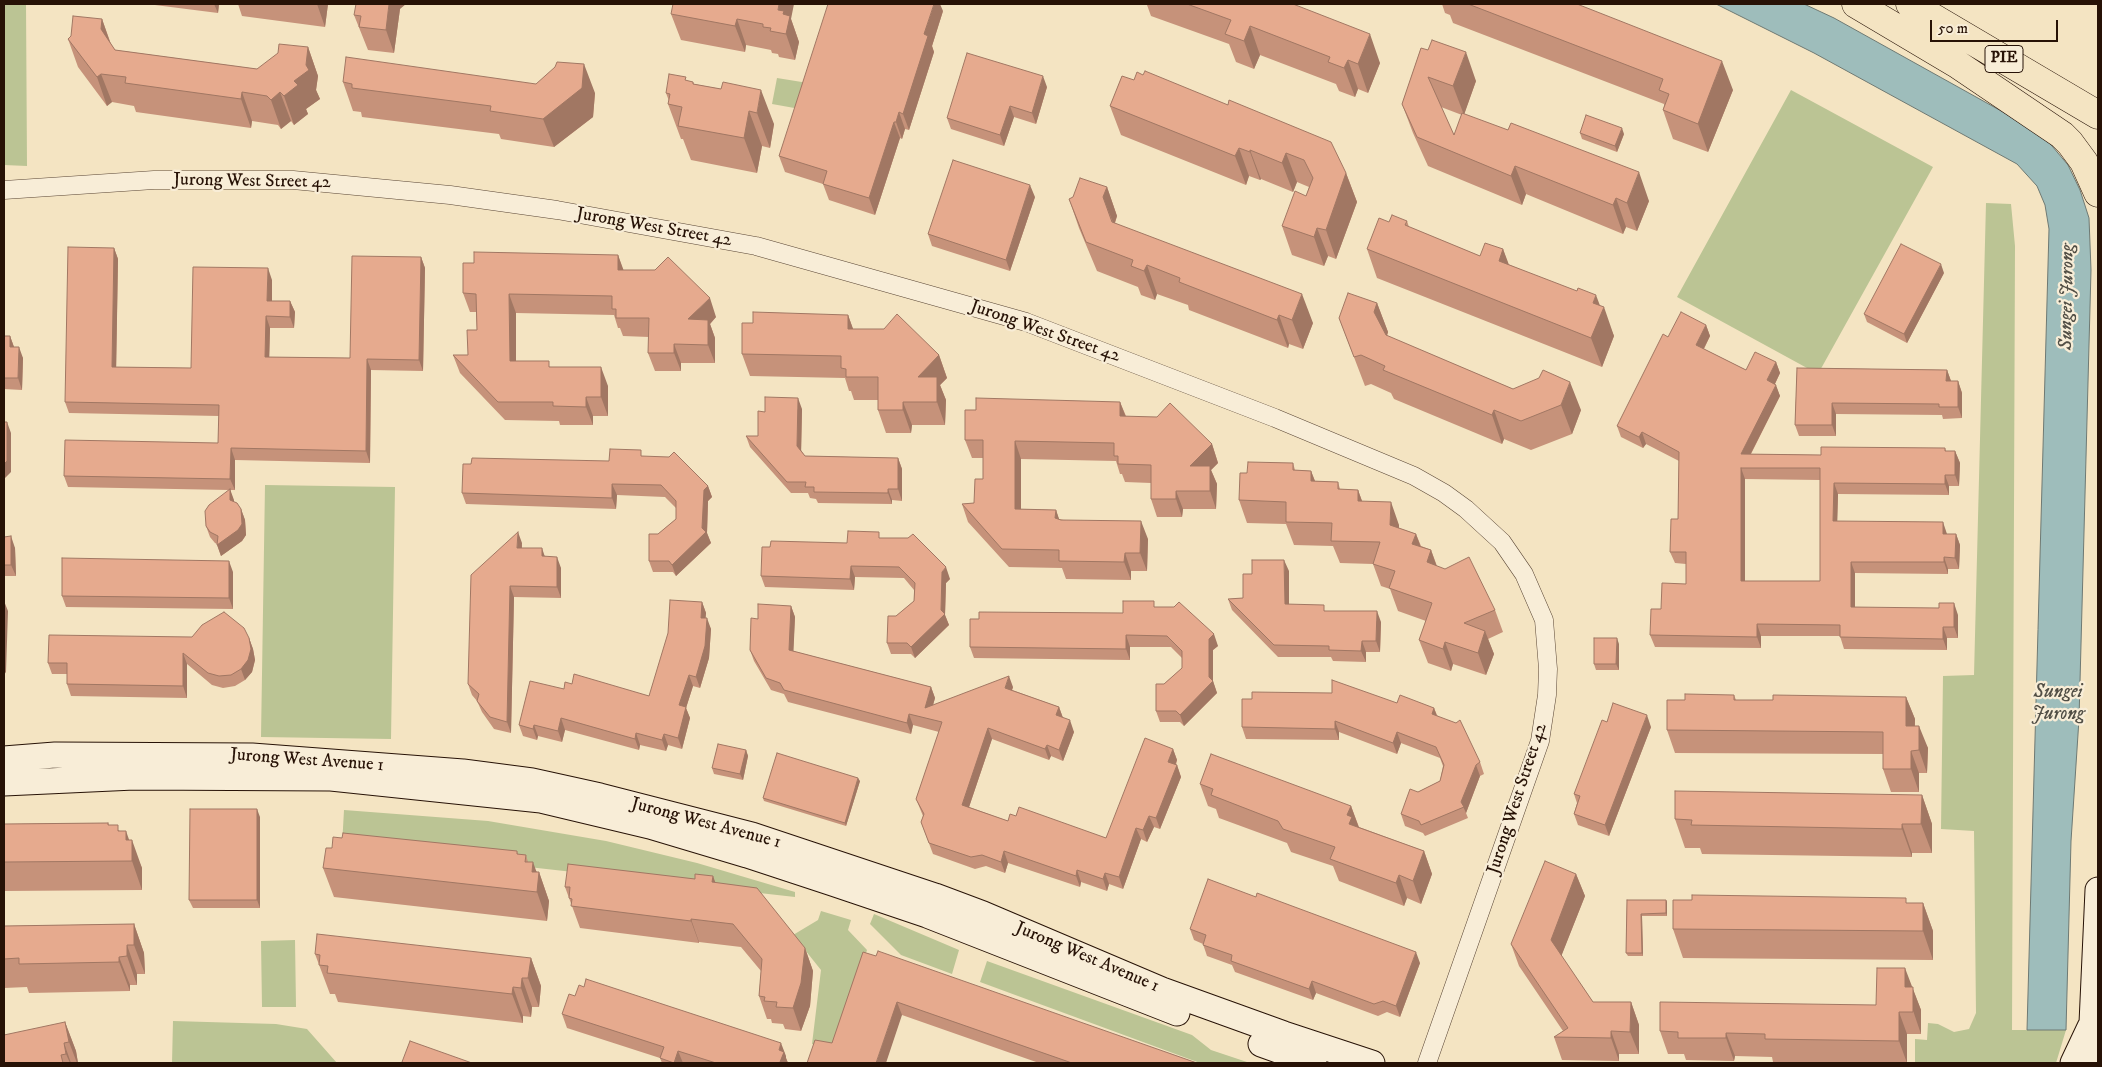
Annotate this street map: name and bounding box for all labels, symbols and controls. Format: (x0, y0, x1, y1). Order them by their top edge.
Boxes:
scale bar (1932, 10, 2060, 42)
text: 50 m (1938, 19, 1968, 38)
road number: PIE (1985, 46, 2023, 72)
street label: Jurong West Street 42 (173, 170, 331, 194)
street label: Jurong West Street 42 (575, 204, 733, 252)
water label: Sungei Jurong (2056, 244, 2080, 350)
street label: Jurong West Street 42 (967, 296, 1123, 368)
water label: Sungei Jurong (2031, 682, 2085, 726)
street label: Jurong West Street 42 (1483, 721, 1553, 877)
street label: Jurong West Avenue 1 (229, 745, 385, 777)
street label: Jurong West Avenue 1 (629, 794, 783, 854)
street label: Jurong West Avenue 1 (1012, 918, 1162, 998)

